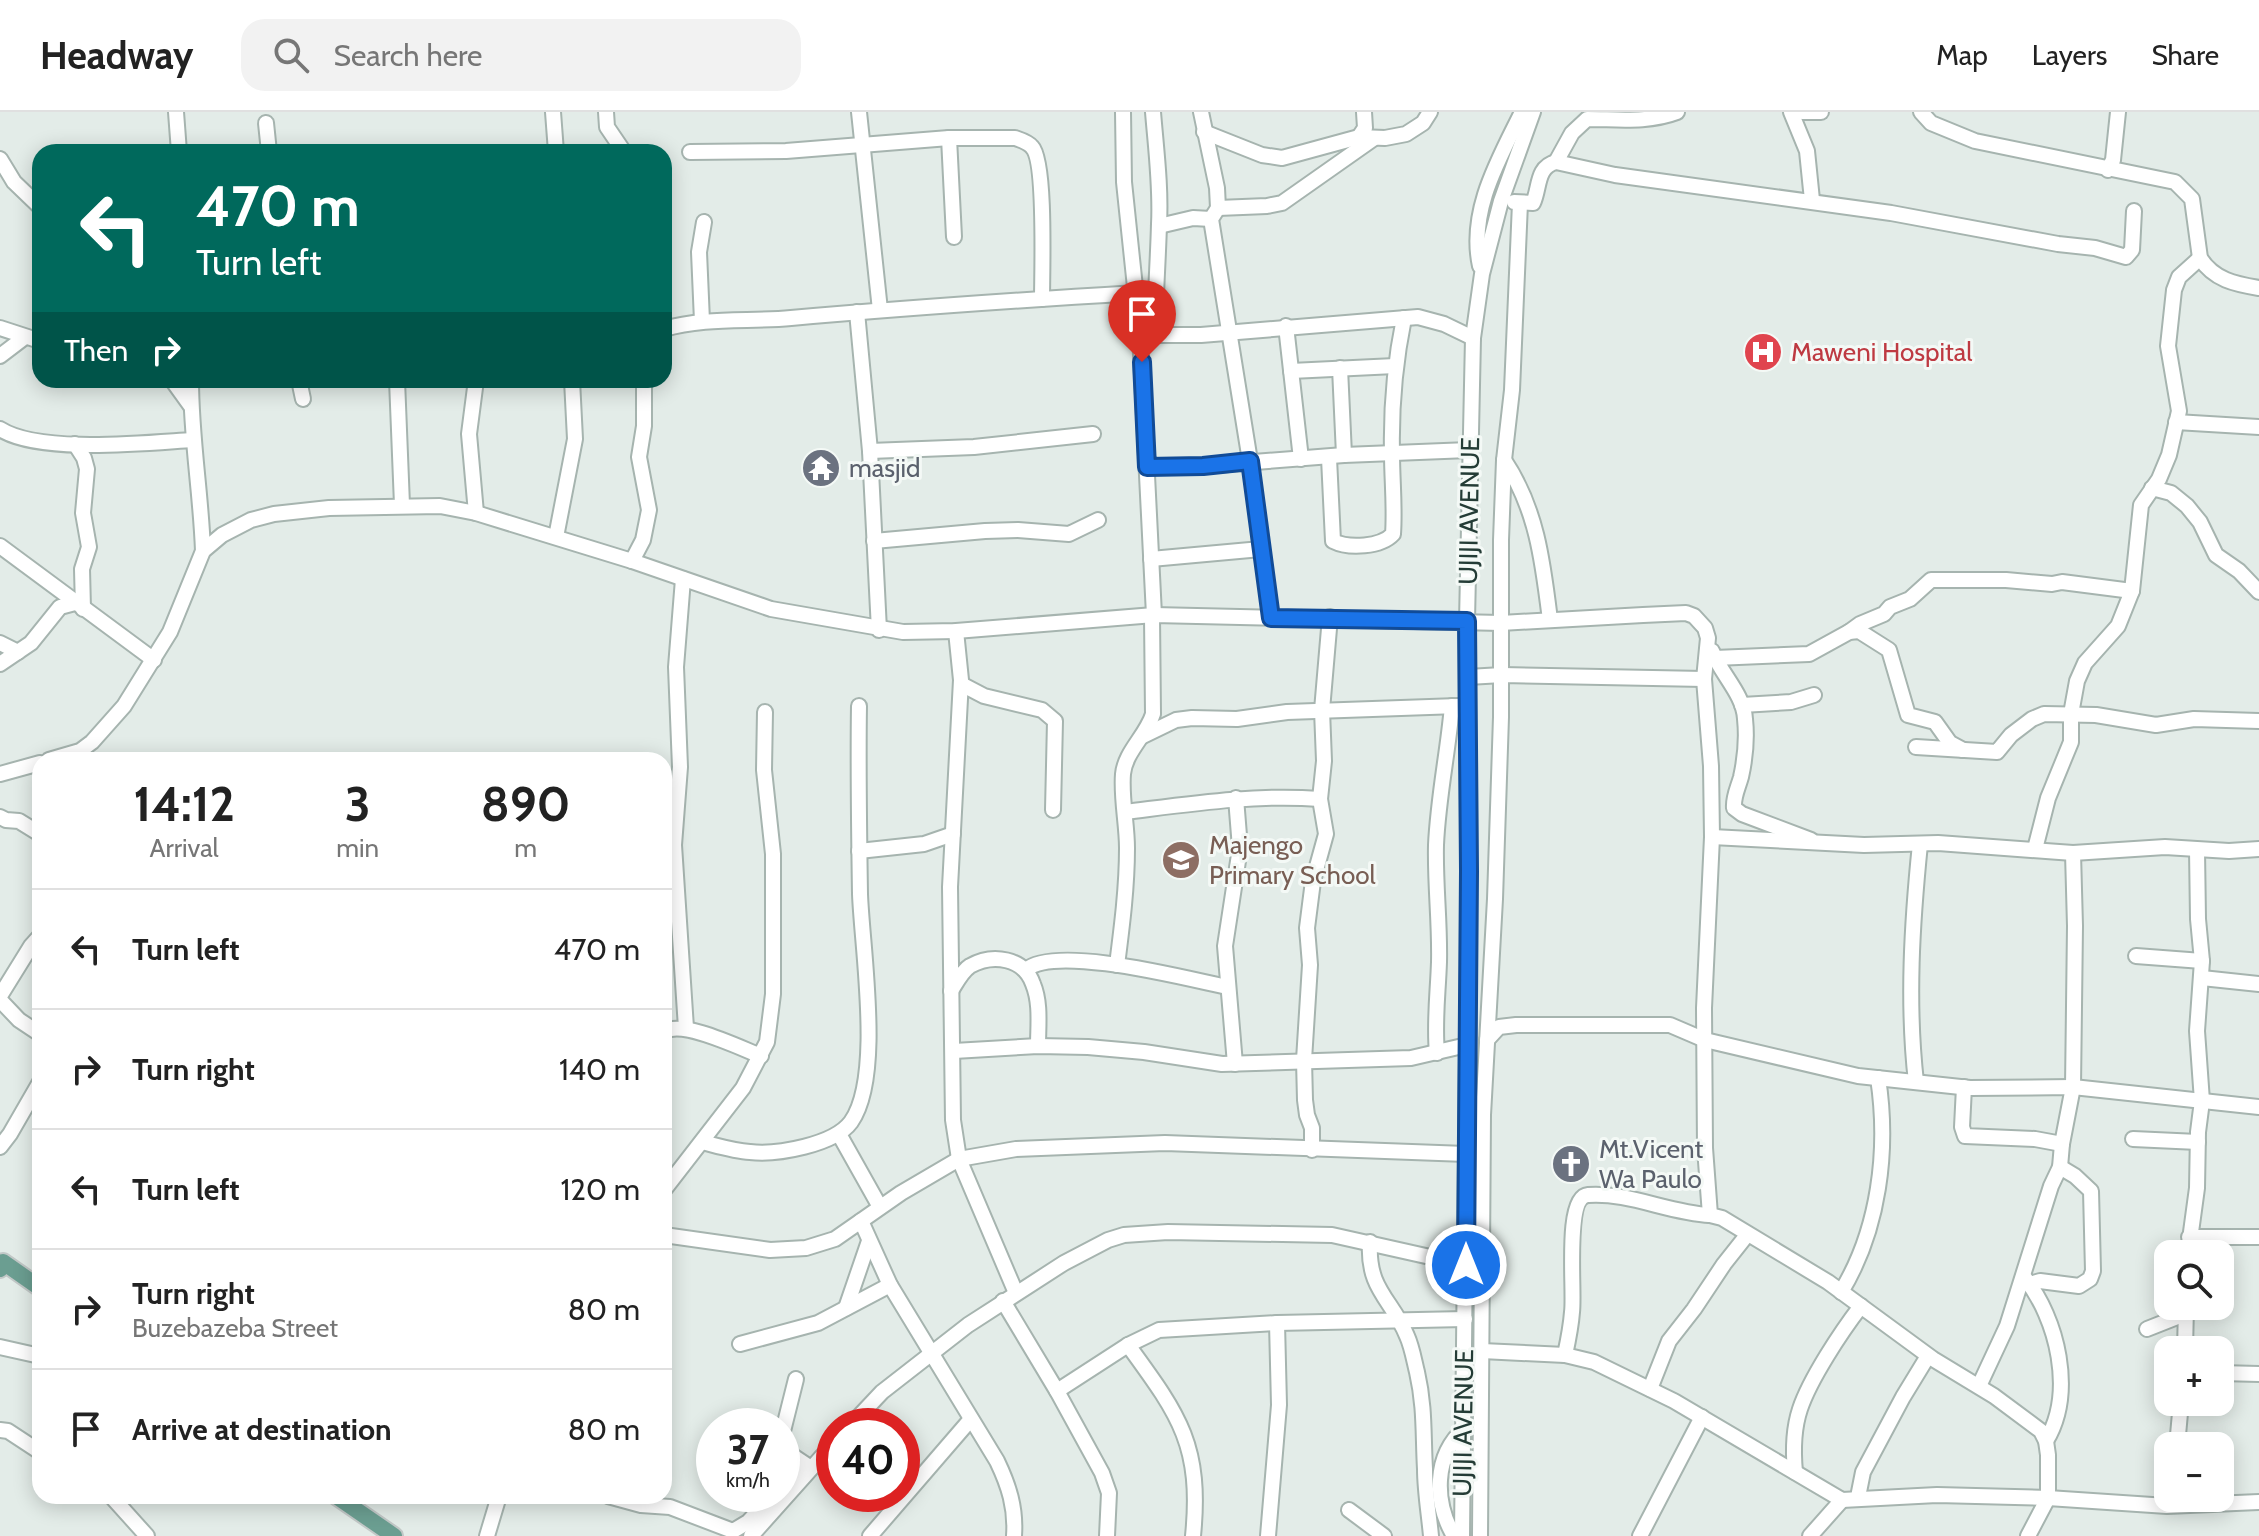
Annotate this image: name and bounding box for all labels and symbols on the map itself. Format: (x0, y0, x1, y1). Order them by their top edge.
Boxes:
pin (1108, 280, 1176, 362)
hospital icon: Maweni Hospital (1742, 331, 1784, 373)
place label: Maweni Hospital (1791, 336, 1972, 368)
street label: UJIJI AVENUE (1452, 437, 1486, 585)
temple icon: masjid (800, 447, 842, 489)
place label: masjid (849, 452, 921, 484)
place label: Majengo Primary School (1209, 829, 1376, 891)
school or university icon: Majengo Primary School (1160, 839, 1202, 881)
place label: Mt.Vicent Wa Paulo (1599, 1133, 1703, 1195)
church icon: Mt.Vicent Wa Paulo (1550, 1143, 1592, 1185)
position arrow (1424, 1223, 1508, 1307)
street label: UJIJI AVENUE (1446, 1349, 1480, 1497)
speed limit sign: 40 (816, 1408, 920, 1512)

